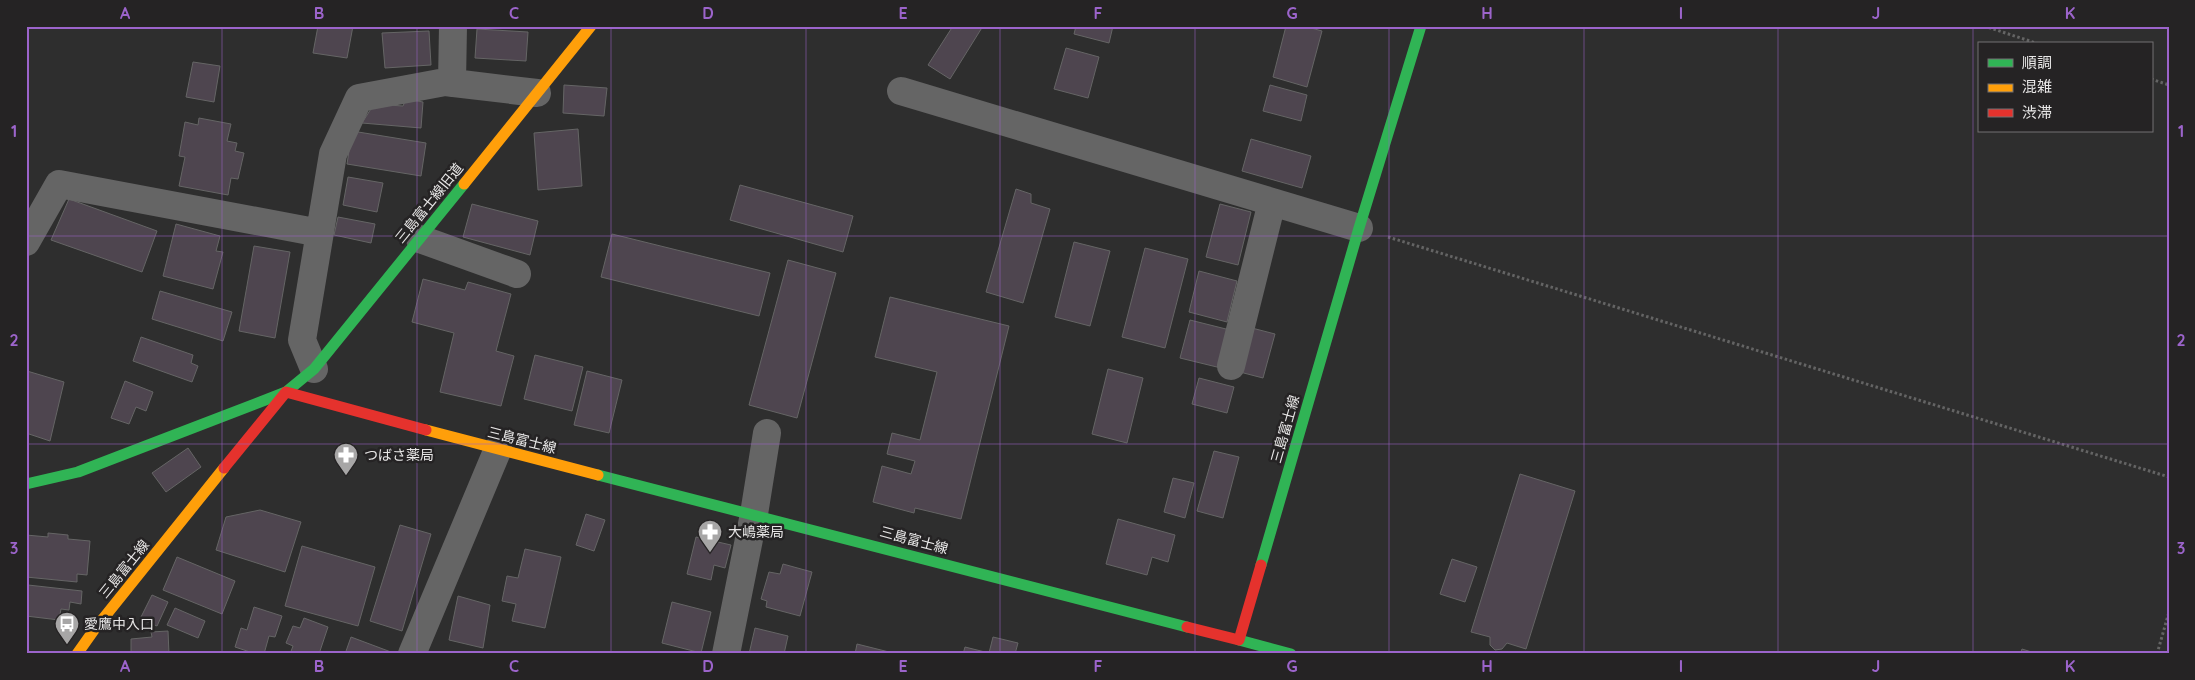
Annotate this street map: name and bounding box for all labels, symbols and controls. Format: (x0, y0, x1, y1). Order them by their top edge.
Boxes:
text: A (120, 3, 131, 23)
text: B (314, 3, 324, 23)
text: C (509, 3, 519, 23)
text: D (702, 3, 714, 23)
text: E (898, 3, 908, 23)
text: F (1094, 3, 1103, 23)
text: G (1286, 3, 1298, 23)
text: H (1481, 3, 1493, 23)
text: I (1679, 3, 1683, 23)
text: J (1872, 3, 1880, 23)
text: K (2065, 3, 2075, 23)
legend (1978, 42, 2152, 132)
text: 順調 (2022, 53, 2052, 72)
text: 混雑 (2022, 77, 2052, 96)
text: 渋滞 (2022, 103, 2052, 122)
text: 1 (11, 121, 17, 141)
text: 1 (2178, 121, 2184, 141)
street label: 三島富士線旧道 (391, 159, 467, 247)
text: 2 (9, 330, 19, 350)
text: 2 (2176, 330, 2186, 350)
street label: 三島富士線 (1267, 393, 1303, 465)
street label: 三島富士線 (486, 423, 558, 457)
pharmacy icon: つばさ薬局 (333, 442, 359, 476)
place label: つばさ薬局 (364, 446, 434, 464)
pharmacy icon: 大嶋薬局 (697, 519, 723, 553)
street label: 三島富士線 (878, 522, 950, 558)
place label: 大嶋薬局 (728, 523, 784, 541)
street label: 三島富士線 (95, 536, 153, 602)
text: 3 (10, 538, 18, 558)
text: 3 (2177, 538, 2185, 558)
bus stop icon: 愛鷹中入口 (54, 611, 80, 645)
place label: 愛鷹中入口 (84, 615, 154, 633)
text: A (120, 656, 131, 676)
text: B (314, 656, 324, 676)
text: C (509, 656, 519, 676)
text: D (702, 656, 714, 676)
text: E (898, 656, 908, 676)
text: F (1094, 656, 1103, 676)
text: G (1286, 656, 1298, 676)
text: H (1481, 656, 1493, 676)
text: I (1679, 656, 1683, 676)
text: J (1872, 656, 1880, 676)
text: K (2065, 656, 2075, 676)

